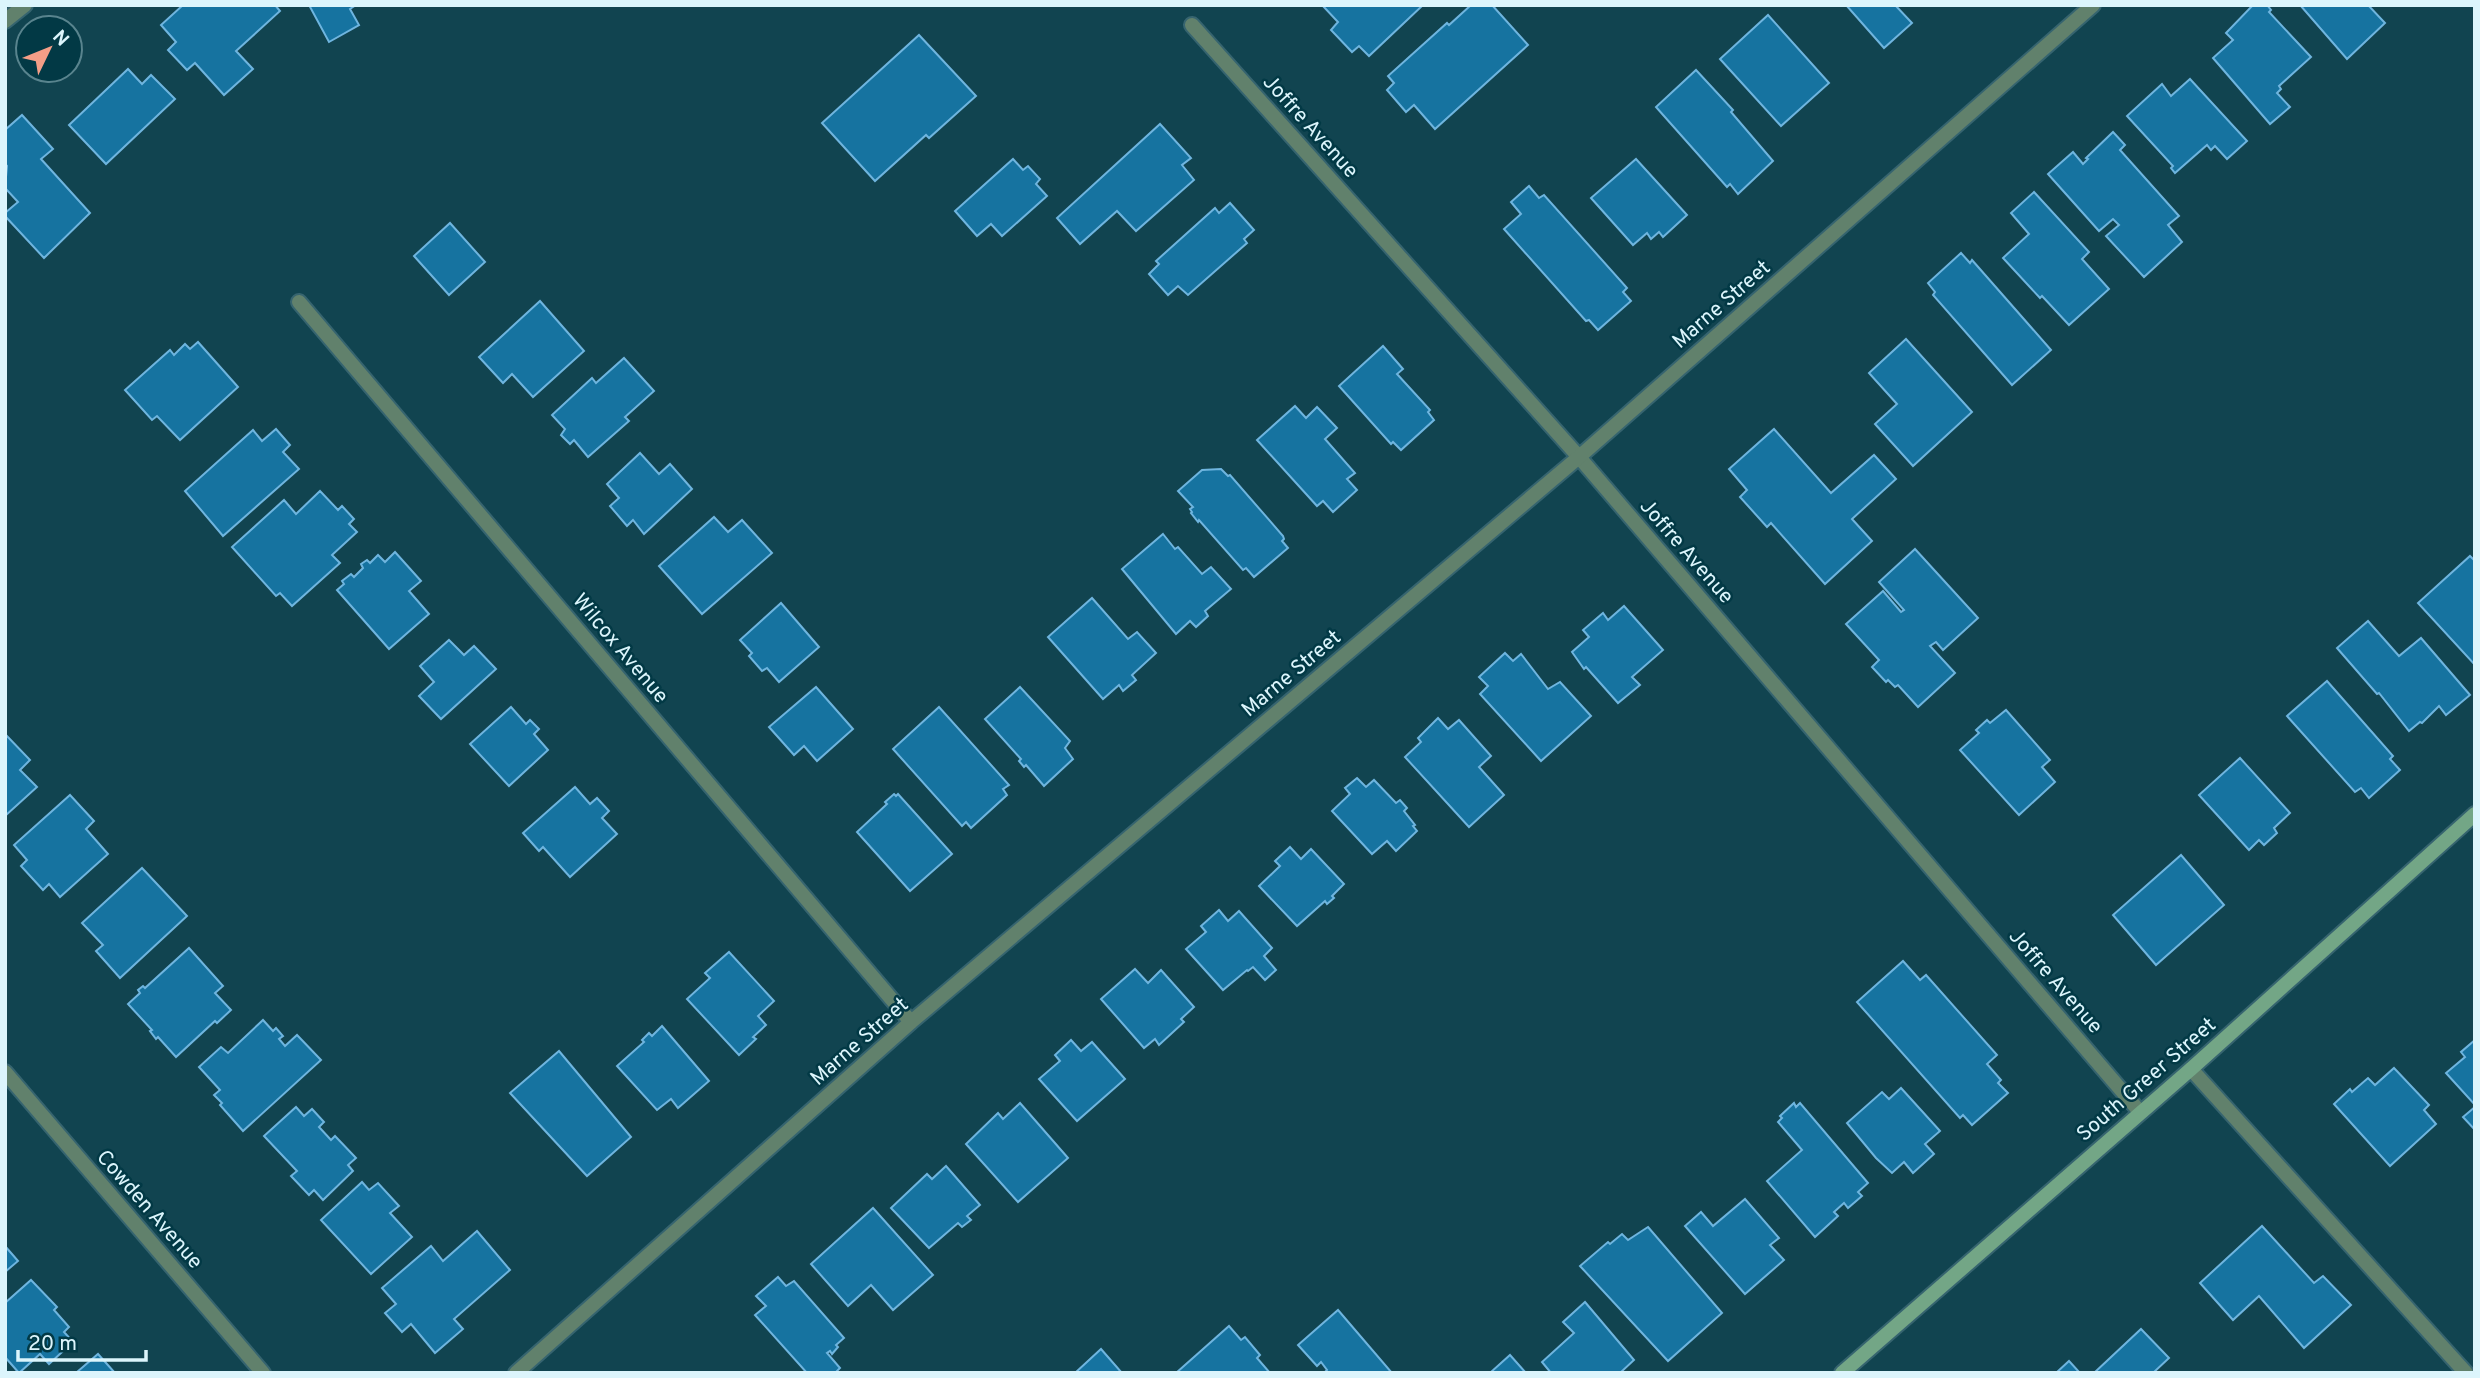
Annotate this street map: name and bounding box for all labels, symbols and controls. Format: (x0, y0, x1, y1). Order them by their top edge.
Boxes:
north arrow (14, 14, 84, 84)
text: N (47, 26, 73, 52)
street label: Joffre Avenue (1256, 69, 1364, 185)
street label: Marne Street (1667, 255, 1777, 355)
street label: Joffre Avenue (1633, 494, 1739, 610)
street label: Wilcox Avenue (566, 588, 674, 710)
street label: Marne Street (1237, 625, 1347, 724)
street label: Joffre Avenue (2002, 924, 2108, 1040)
street label: Marne Street (805, 992, 915, 1092)
street label: South Greer Street (2072, 1012, 2222, 1148)
street label: Cowden Avenue (90, 1145, 208, 1275)
scale bar (18, 1318, 145, 1362)
text: 20 m (28, 1331, 77, 1358)

